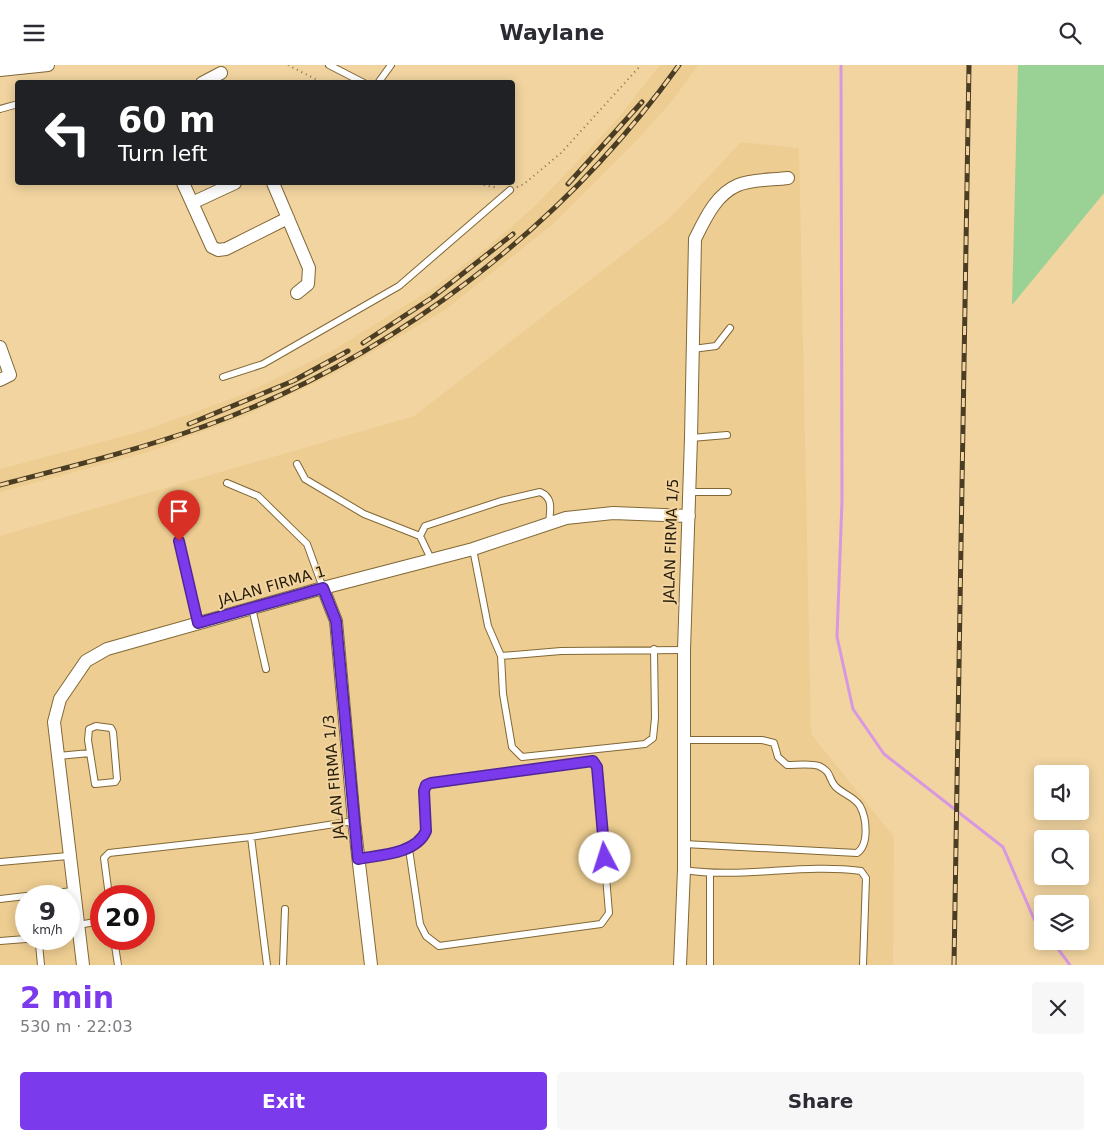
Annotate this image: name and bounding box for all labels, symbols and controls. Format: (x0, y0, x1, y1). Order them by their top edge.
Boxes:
icon: menu (20, 19, 48, 47)
icon: search (1056, 19, 1084, 47)
text: Waylane (500, 20, 604, 45)
icon: left (35, 100, 100, 165)
text: 60 m (118, 100, 215, 140)
text: Turn left (118, 141, 207, 166)
street label: JALAN FIRMA 1/5 (660, 478, 682, 605)
pin (158, 490, 200, 541)
icon: arrive (165, 497, 193, 525)
street label: JALAN FIRMA 1 (216, 562, 328, 610)
street label: JALAN FIRMA 1/3 (320, 714, 348, 841)
map controls (1034, 765, 1089, 950)
button: sound (1034, 765, 1089, 820)
button: search (1034, 830, 1089, 885)
position arrow (578, 831, 630, 883)
speed limit sign: 20 (90, 885, 155, 950)
button: layers (1034, 895, 1089, 950)
text: 9 (39, 897, 56, 926)
text: km/h (32, 923, 63, 937)
text: 2 min (20, 980, 114, 1015)
button: close (1032, 982, 1084, 1034)
text: 530 m · 22:03 (20, 1017, 133, 1036)
button: Exit (20, 1072, 547, 1130)
button: Share (557, 1072, 1084, 1130)

